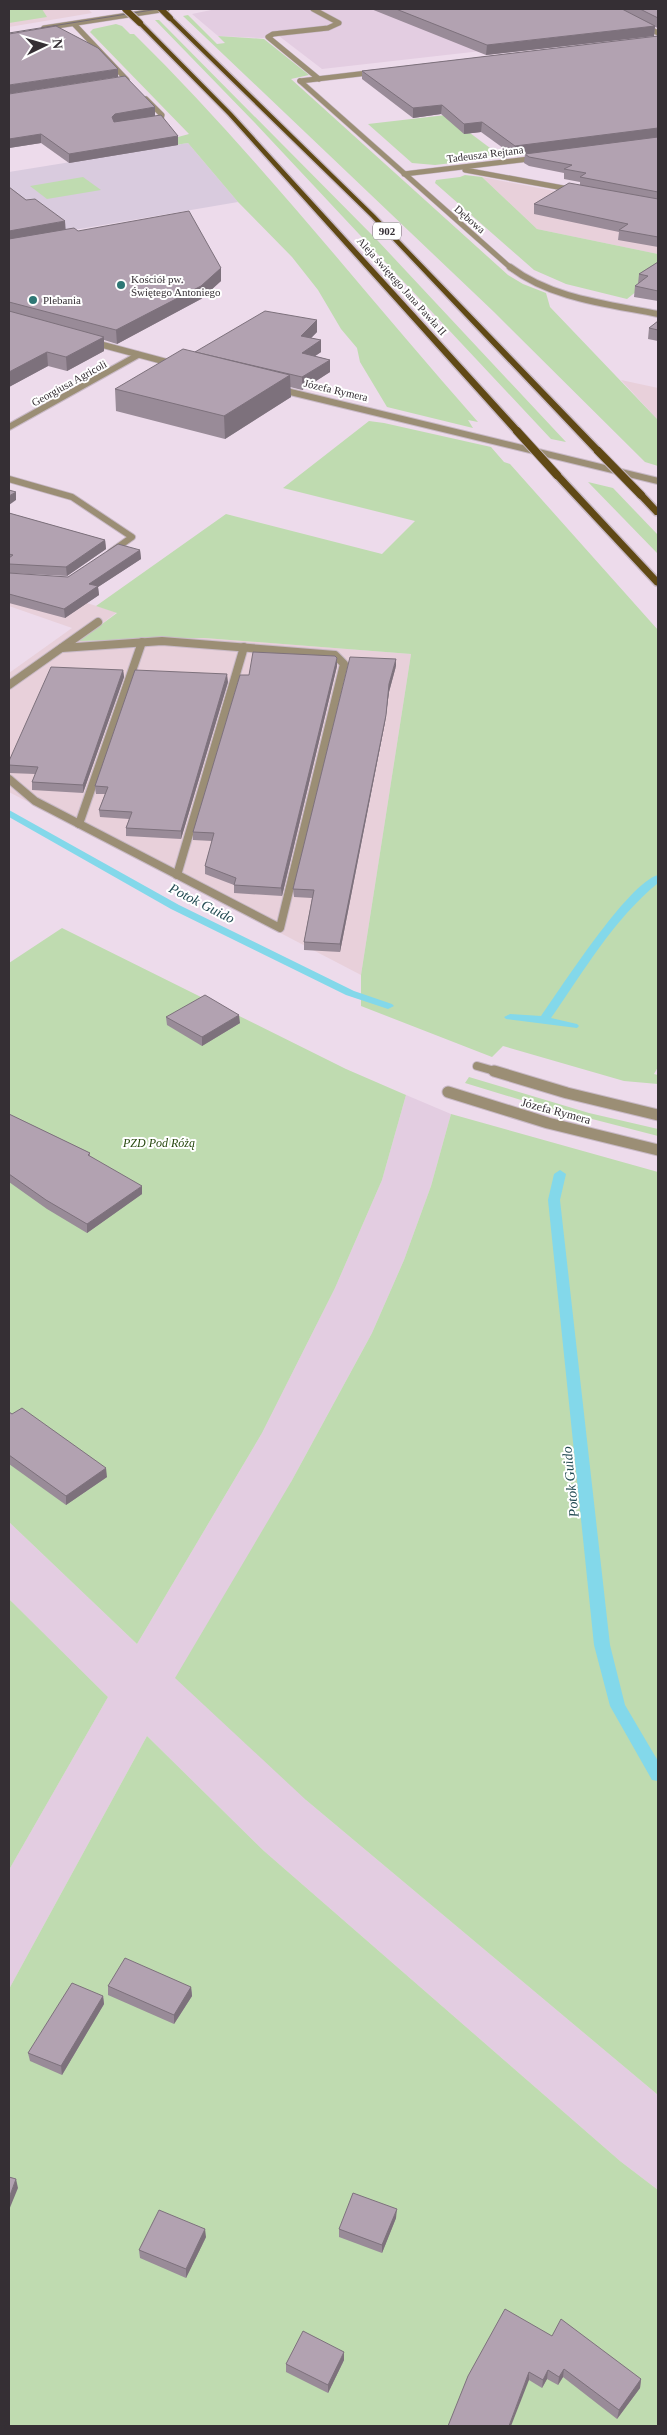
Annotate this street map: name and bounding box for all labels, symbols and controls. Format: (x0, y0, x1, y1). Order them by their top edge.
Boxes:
north arrow (20, 20, 70, 70)
text: N (50, 38, 65, 50)
street label: Tadeusza Rejtana (446, 143, 524, 165)
street label: Dębowa (452, 202, 488, 236)
road number: 902 (373, 222, 401, 240)
street label: Aleja świętego Jana Pawła II (355, 235, 449, 338)
place label: Kościół pw. Świętego Antoniego (131, 273, 221, 298)
marker: Kościół pw. Świętego Antoniego (115, 279, 127, 291)
marker: Plebania (27, 294, 39, 306)
place label: Plebania (43, 294, 81, 306)
street label: Georgiusa Agricoli (29, 357, 109, 409)
street label: Józefa Rymera (303, 377, 369, 403)
water label: Potok Guido (166, 880, 237, 926)
street label: Józefa Rymera (520, 1095, 593, 1127)
park label: PZD Pod Różą (122, 1136, 195, 1150)
water label: Potok Guido (559, 1446, 582, 1519)

